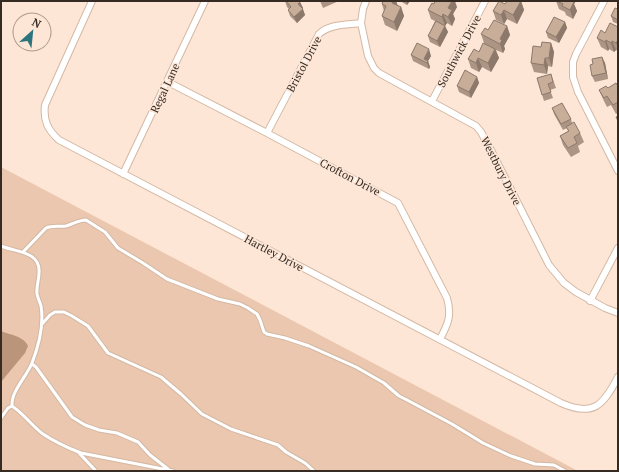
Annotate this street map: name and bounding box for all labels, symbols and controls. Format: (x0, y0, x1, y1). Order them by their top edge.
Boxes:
north arrow (12, 12, 52, 52)
street label: Southwick Drive (434, 12, 484, 90)
text: N (30, 15, 44, 32)
street label: Bristol Drive (283, 33, 325, 94)
street label: Regal Lane (147, 60, 183, 115)
street label: Westbury Drive (478, 134, 524, 208)
street label: Crofton Drive (317, 155, 383, 199)
street label: Hartley Drive (242, 232, 306, 275)

